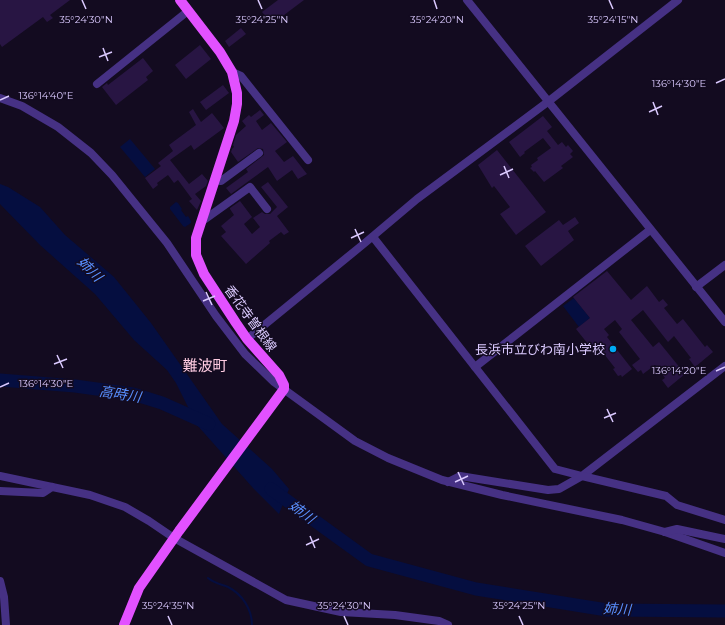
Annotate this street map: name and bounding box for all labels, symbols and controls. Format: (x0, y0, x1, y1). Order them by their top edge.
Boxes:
text: 35°24'30"N (59, 13, 113, 26)
text: 35°24'25"N (236, 13, 288, 26)
text: 35°24'20"N (410, 13, 464, 26)
text: 35°24'15"N (588, 13, 638, 26)
text: 136°14'30"E (652, 77, 707, 90)
text: 136°14'40"E (18, 89, 74, 102)
water label: 姉川 (74, 253, 108, 287)
street label: 香花寺曽根線 (222, 282, 280, 354)
place label: 長浜市立びわ南小学校 (475, 341, 605, 357)
marker: 長浜市立びわ南小学校 (608, 344, 618, 354)
district label: 難波町 (182, 356, 228, 375)
text: 136°14'20"E (652, 364, 707, 377)
text: 136°14'30"E (19, 377, 74, 390)
water label: 高時川 (98, 382, 144, 406)
water label: 姉川 (285, 496, 320, 529)
text: 35°24'35"N (142, 599, 194, 612)
text: 35°24'30"N (317, 599, 371, 612)
text: 35°24'25"N (493, 599, 545, 612)
water label: 姉川 (603, 599, 633, 619)

